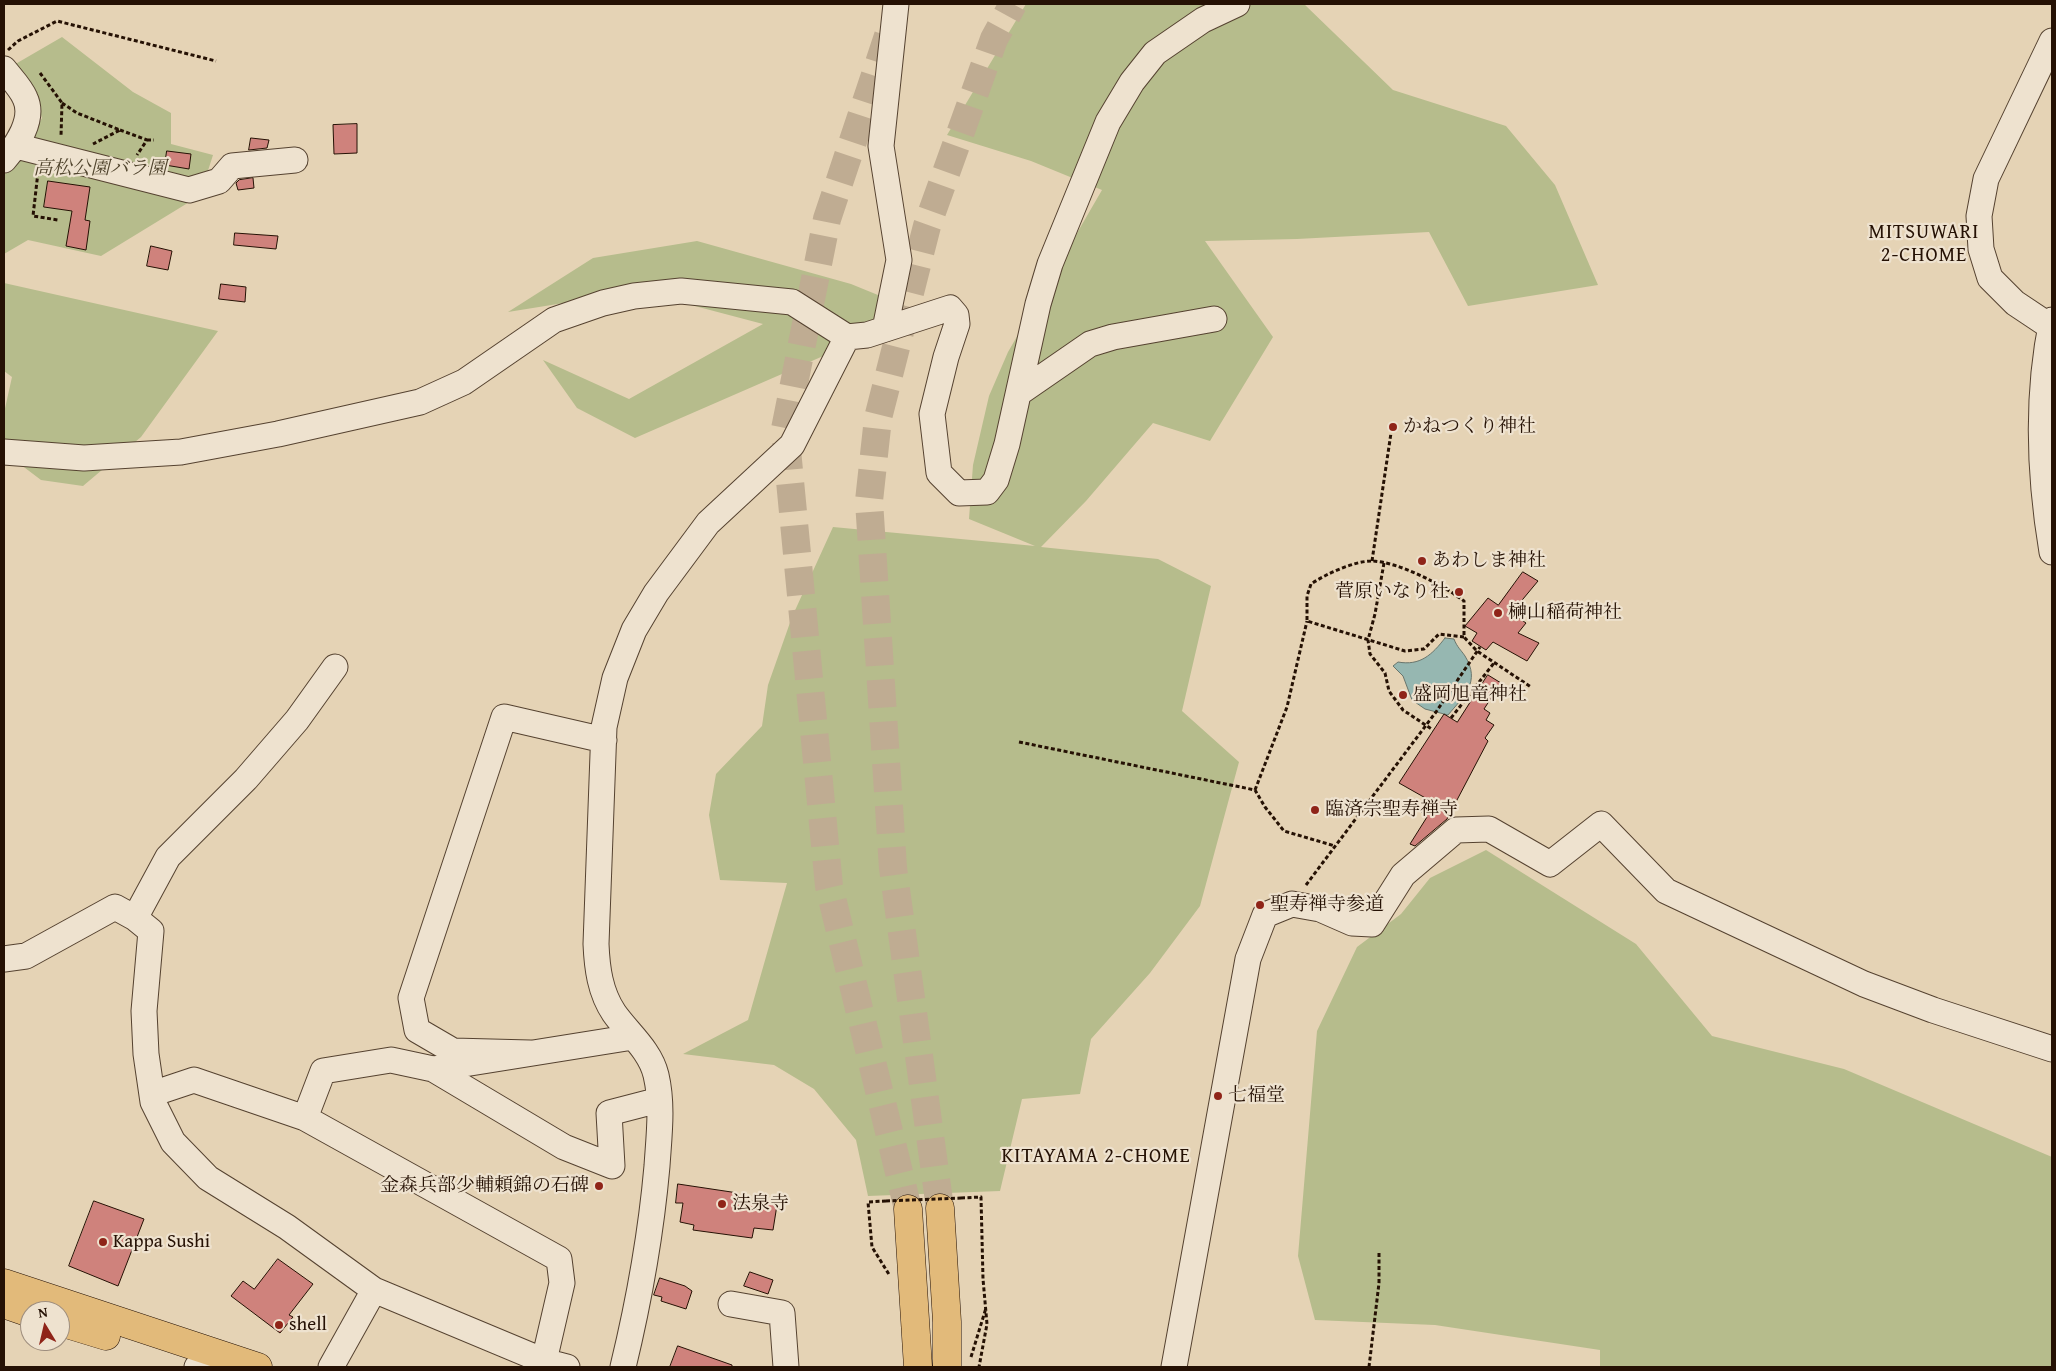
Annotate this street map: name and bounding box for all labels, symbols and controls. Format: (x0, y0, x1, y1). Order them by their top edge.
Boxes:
park label: 高松公園バラ園 (34, 158, 166, 180)
district label: MITSUWARI 2-CHOME (1867, 221, 1981, 268)
place label: かねつくり神社 (1403, 416, 1536, 438)
marker: かねつくり神社 (1387, 421, 1399, 433)
place label: あわしま神社 (1432, 550, 1546, 572)
marker: あわしま神社 (1416, 555, 1428, 567)
place label: 菅原いなり社 (1335, 581, 1449, 603)
marker: 菅原いなり社 (1453, 586, 1465, 598)
place label: 榊山稲荷神社 (1508, 602, 1622, 624)
marker: 榊山稲荷神社 (1492, 607, 1504, 619)
place label: 盛岡旭竜神社 (1413, 684, 1527, 706)
marker: 盛岡旭竜神社 (1397, 689, 1409, 701)
place label: 臨済宗聖寿禅寺 (1325, 799, 1458, 821)
marker: 臨済宗聖寿禅寺 (1309, 804, 1321, 816)
place label: 聖寿禅寺参道 (1270, 894, 1384, 916)
marker: 聖寿禅寺参道 (1254, 899, 1266, 911)
place label: 七福堂 (1228, 1085, 1285, 1107)
marker: 七福堂 (1212, 1090, 1224, 1102)
district label: KITAYAMA 2-CHOME (999, 1145, 1193, 1169)
place label: 金森兵部少輔頼錦の石碑 (380, 1175, 589, 1197)
marker: 金森兵部少輔頼錦の石碑 (593, 1180, 605, 1192)
place label: 法泉寺 (732, 1193, 789, 1215)
marker: 法泉寺 (716, 1198, 728, 1210)
place label: Kappa Sushi (113, 1231, 210, 1253)
marker: Kappa Sushi (97, 1236, 109, 1248)
north arrow (20, 1301, 70, 1351)
text: N (37, 1302, 49, 1323)
place label: shell (289, 1314, 327, 1336)
marker: shell (273, 1319, 285, 1331)

